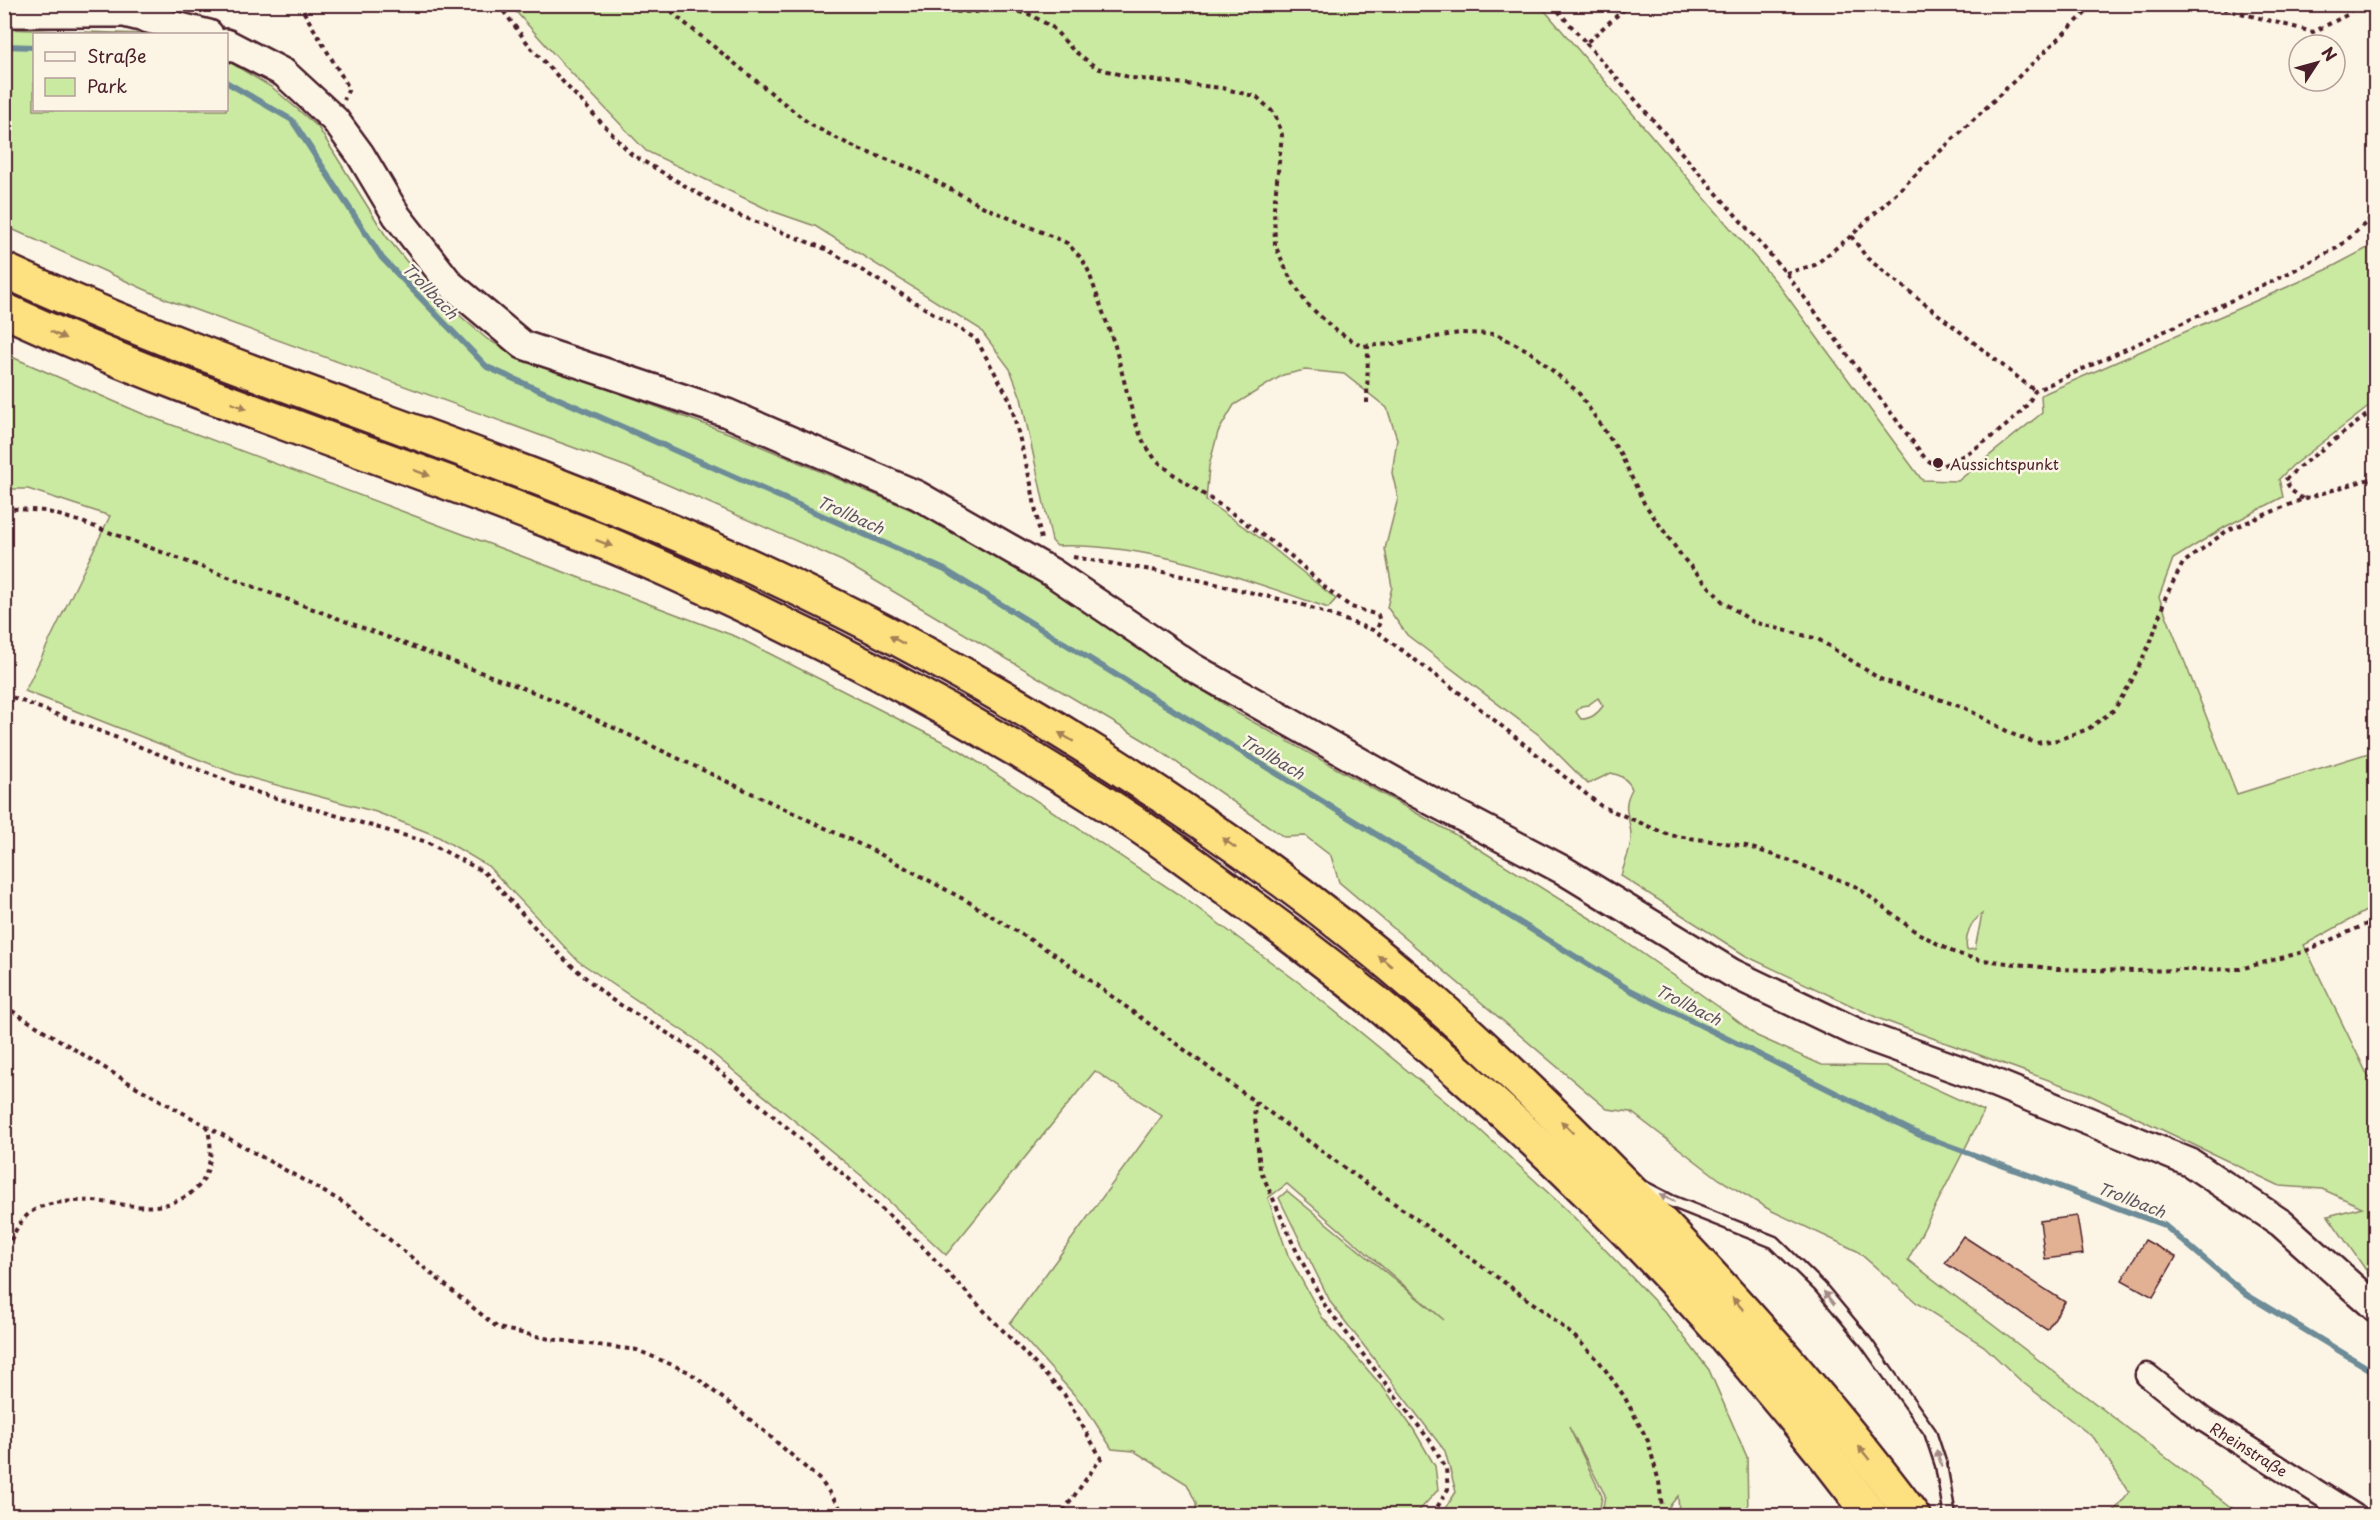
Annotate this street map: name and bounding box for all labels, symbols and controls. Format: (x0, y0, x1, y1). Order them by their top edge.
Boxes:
legend (33, 33, 228, 111)
north arrow (2287, 33, 2347, 93)
text: N (2317, 41, 2343, 66)
text: Straße (87, 42, 147, 69)
text: Park (87, 72, 127, 99)
water label: Trollbach (398, 256, 465, 324)
one-way arrow (49, 330, 67, 340)
one-way arrow (230, 401, 248, 411)
place label: Aussichtspunkt (1950, 452, 2059, 475)
marker: Aussichtspunkt (1931, 456, 1945, 470)
one-way arrow (413, 469, 431, 479)
water label: Trollbach (814, 489, 889, 540)
one-way arrow (596, 538, 614, 548)
one-way arrow (888, 635, 905, 645)
water label: Trollbach (1236, 727, 1310, 785)
one-way arrow (1058, 731, 1074, 742)
one-way arrow (1222, 838, 1237, 850)
one-way arrow (1377, 956, 1392, 968)
water label: Trollbach (1652, 977, 1727, 1031)
one-way arrow (1561, 1121, 1575, 1135)
water label: Trollbach (2095, 1175, 2170, 1223)
one-way arrow (1658, 1194, 1675, 1203)
one-way arrow (1823, 1290, 1836, 1306)
one-way arrow (1732, 1297, 1745, 1312)
street label: Rheinstraße (2206, 1416, 2292, 1482)
one-way arrow (1859, 1445, 1871, 1460)
one-way arrow (1934, 1449, 1943, 1467)

